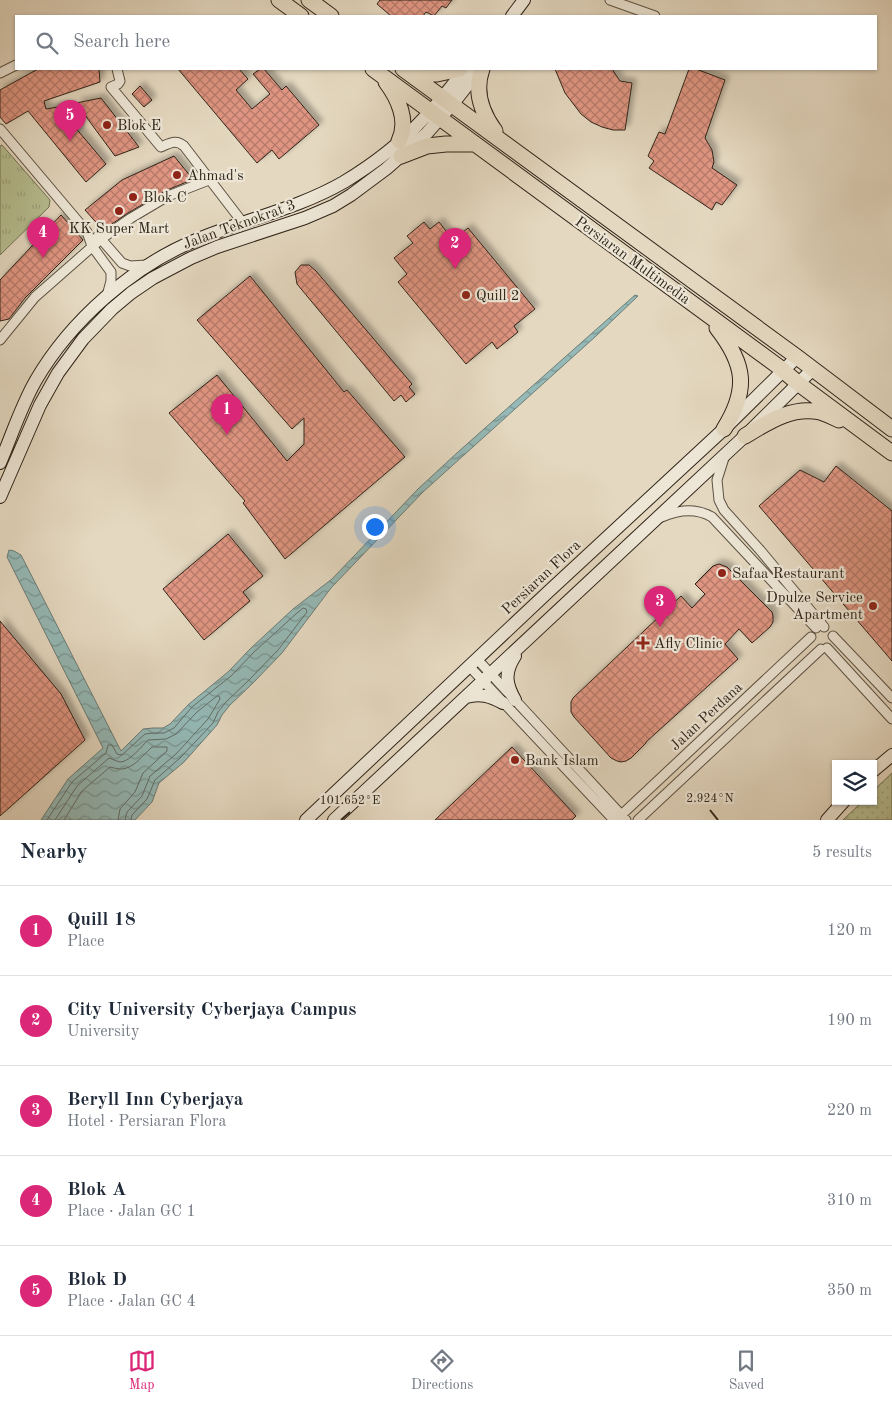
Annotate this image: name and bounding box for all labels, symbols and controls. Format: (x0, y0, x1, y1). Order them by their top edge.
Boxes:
search box (15, 15, 877, 70)
icon: search (33, 29, 61, 57)
text: Search here (73, 33, 170, 52)
pin: 5 (54, 100, 86, 141)
marker: Blok E (101, 119, 113, 131)
place label: Blok E (117, 119, 161, 134)
marker: Ahmad's (171, 169, 183, 181)
place label: Ahmad's (187, 169, 244, 184)
marker: Blok C (127, 191, 139, 203)
place label: Blok C (143, 191, 187, 206)
street label: Jalan Teknokrat 3 (181, 198, 298, 253)
marker: KK Super Mart (113, 205, 125, 217)
street label: Persiaran Multimedia (572, 214, 693, 308)
pin: 4 (27, 217, 59, 258)
place label: KK Super Mart (69, 222, 169, 237)
pin: 2 (439, 228, 471, 269)
marker: Quill 2 (460, 289, 472, 301)
place label: Quill 2 (476, 289, 520, 304)
pin: 1 (211, 394, 243, 435)
your location (362, 514, 388, 540)
street label: Persiaran Flora (500, 538, 585, 618)
marker: Safaa Restaurant (716, 567, 728, 579)
place label: Safaa Restaurant (732, 567, 844, 582)
pin: 3 (644, 586, 676, 627)
place label: Dpulze Service Apartment (766, 591, 863, 623)
marker: Dpulze Service Apartment (867, 600, 879, 612)
marker: Afly Clinic (636, 636, 650, 650)
place label: Afly Clinic (654, 637, 723, 652)
street label: Jalan Perdana (668, 680, 746, 754)
marker: Bank Islam (509, 754, 521, 766)
place label: Bank Islam (525, 754, 599, 769)
map controls (832, 760, 877, 805)
button: layers (832, 760, 877, 805)
text: 2.924°N (686, 793, 734, 805)
text: 101.652°E (320, 794, 380, 807)
text: Nearby (20, 842, 88, 863)
text: 5 results (812, 845, 872, 861)
text: Quill 18 (67, 911, 136, 930)
text: 1 (31, 923, 41, 939)
text: 120 m (827, 923, 872, 939)
text: Place (67, 934, 104, 950)
text: City University Cyberjaya Campus (67, 1001, 356, 1020)
text: 2 (31, 1013, 41, 1029)
text: 190 m (827, 1013, 872, 1029)
text: University (67, 1024, 139, 1040)
text: Beryll Inn Cyberjaya (67, 1091, 243, 1110)
text: 3 (31, 1103, 41, 1119)
text: 220 m (827, 1103, 872, 1119)
text: Hotel · Persiaran Flora (67, 1114, 227, 1130)
text: Blok A (67, 1181, 126, 1200)
text: 4 (31, 1193, 41, 1209)
text: 310 m (827, 1193, 872, 1209)
text: Place · Jalan GC 1 (67, 1204, 196, 1220)
text: Blok D (67, 1271, 127, 1290)
text: 5 (31, 1283, 41, 1299)
text: 350 m (827, 1283, 872, 1299)
text: Place · Jalan GC 4 (67, 1294, 196, 1310)
tab: Map (128, 1347, 156, 1394)
tab: Directions (411, 1347, 473, 1394)
tab: Saved (729, 1347, 764, 1394)

